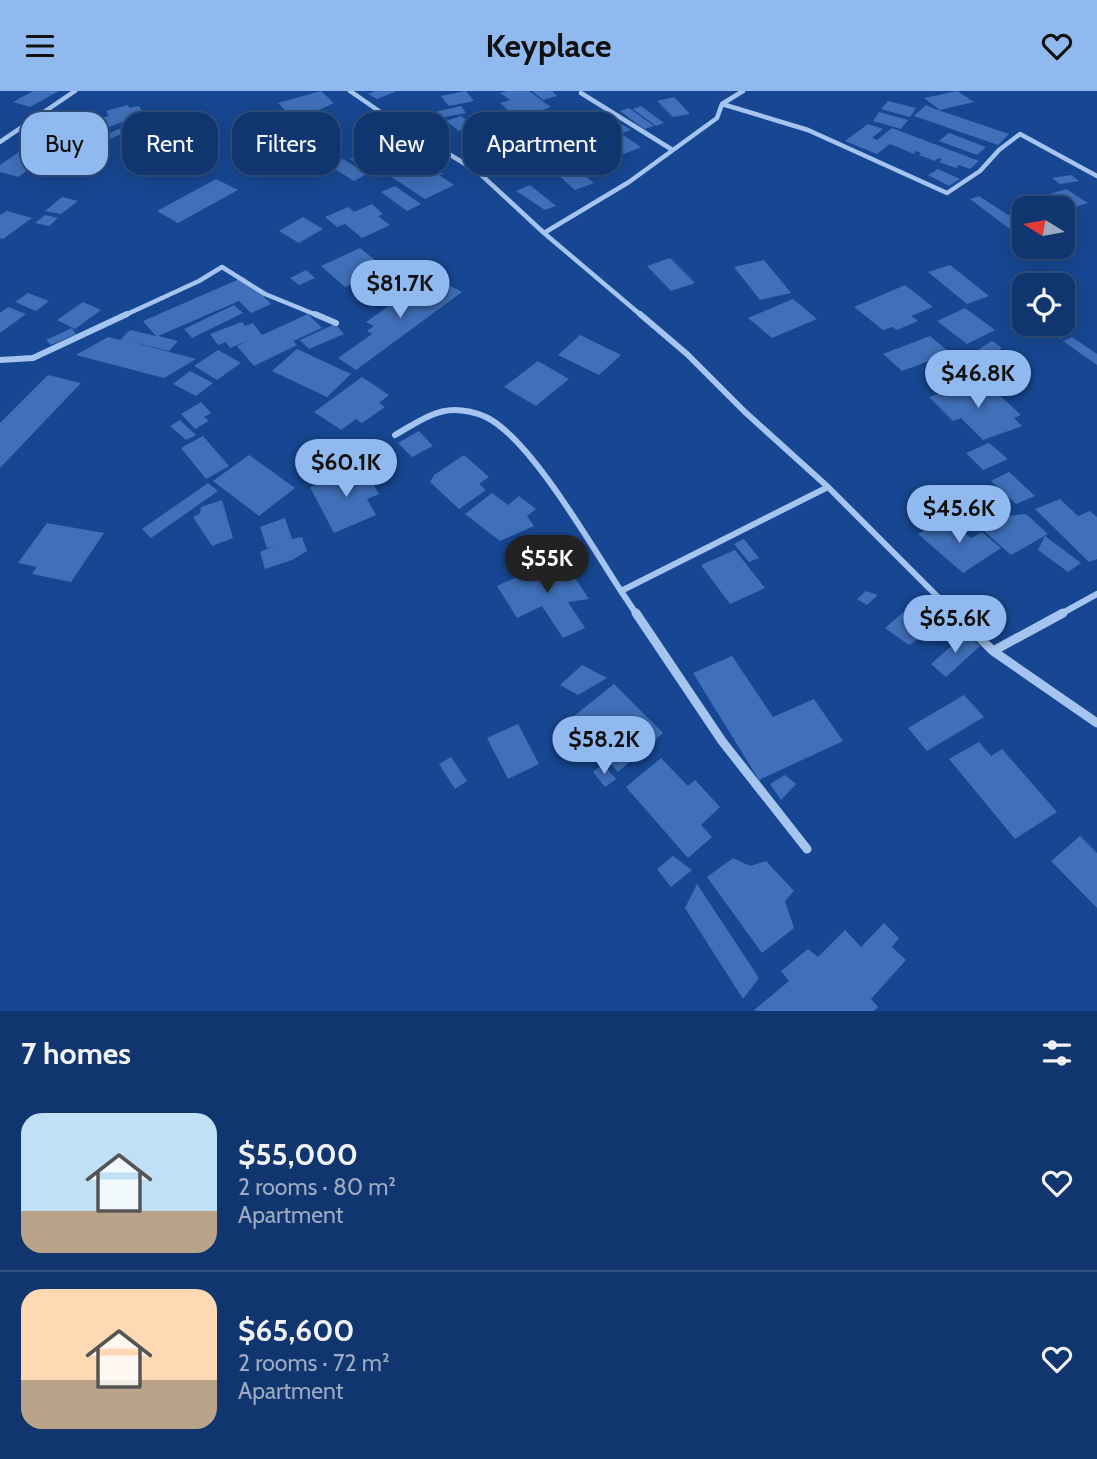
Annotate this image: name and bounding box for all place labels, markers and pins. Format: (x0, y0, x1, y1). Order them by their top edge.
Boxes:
pin: $81.7K (343, 261, 457, 320)
pin: $46.8K (921, 351, 1035, 410)
pin: $60.1K (289, 439, 403, 499)
pin: $45.6K (902, 485, 1016, 545)
pin: $55K (506, 535, 588, 595)
pin: $65.6K (898, 595, 1012, 655)
pin: $58.2K (547, 717, 661, 776)

